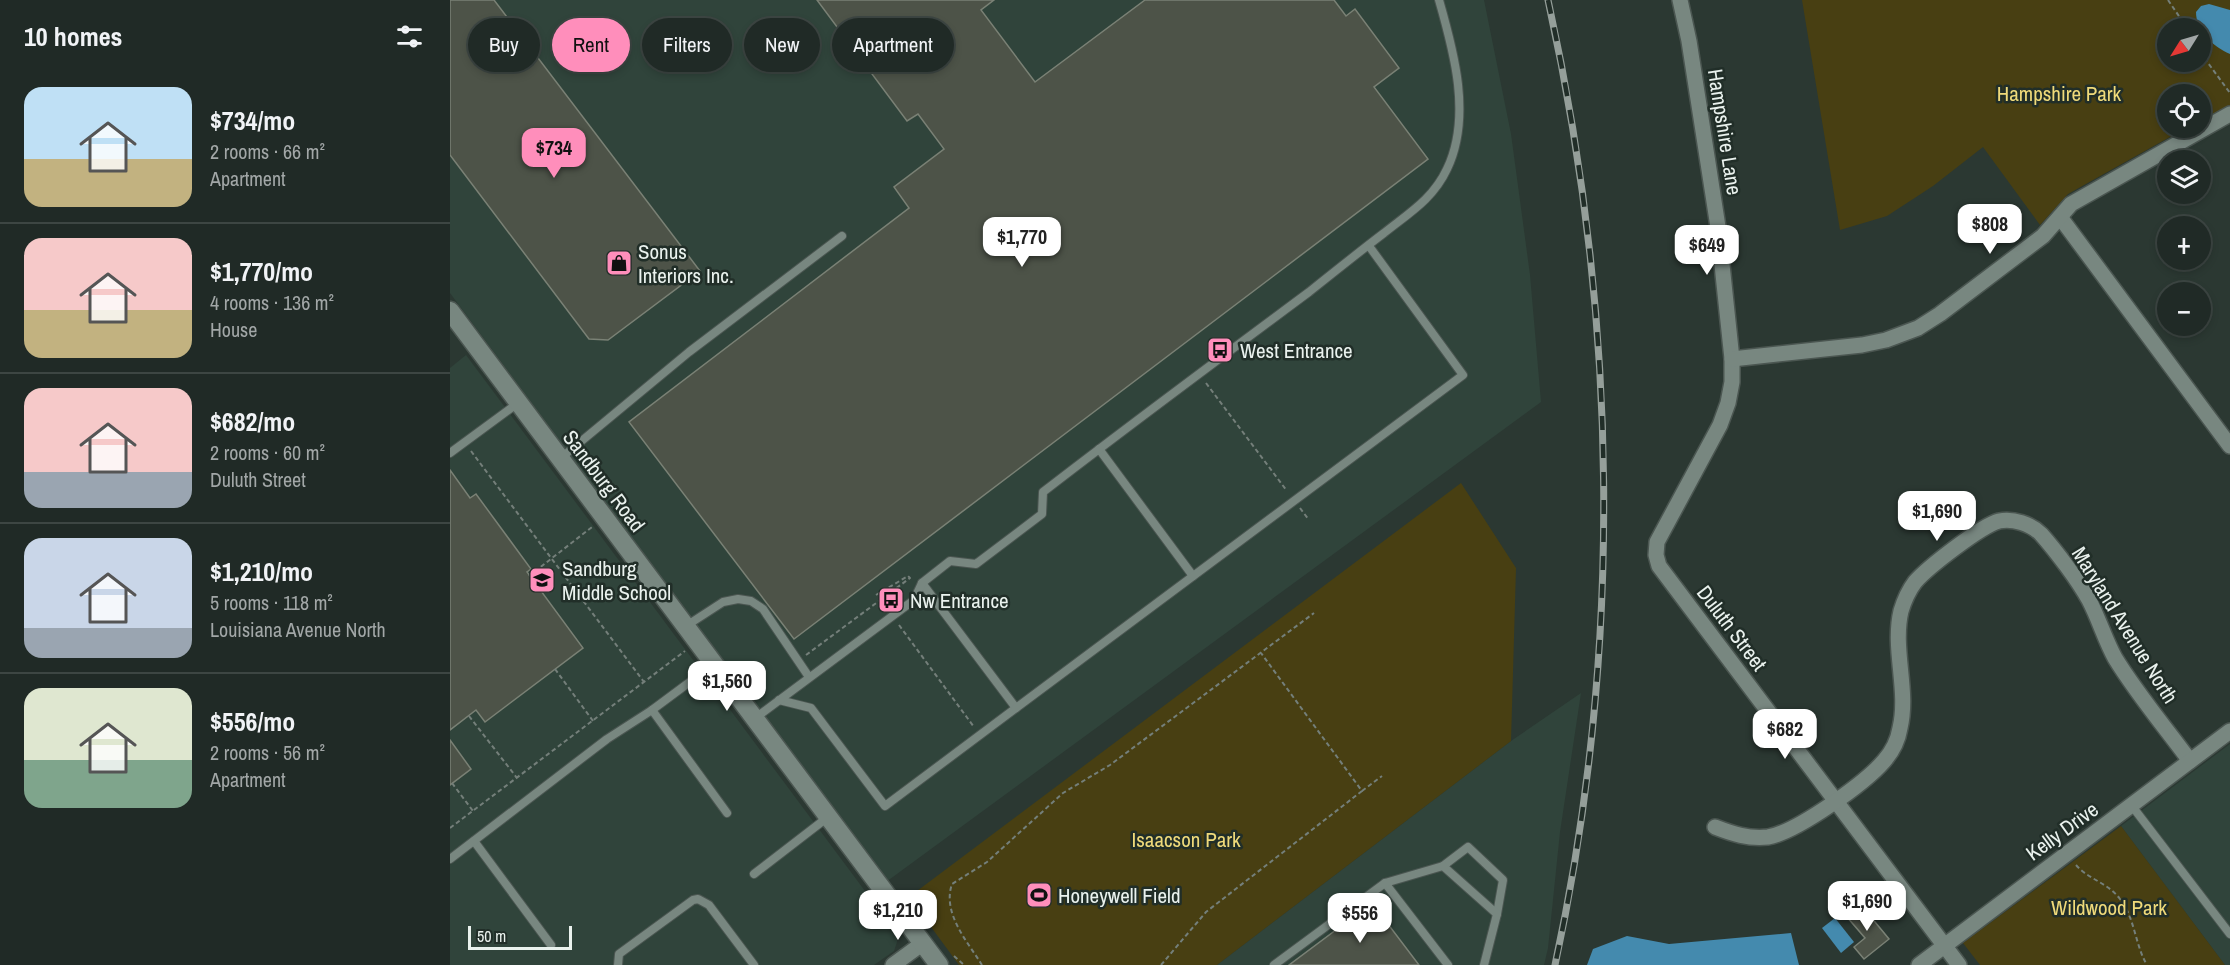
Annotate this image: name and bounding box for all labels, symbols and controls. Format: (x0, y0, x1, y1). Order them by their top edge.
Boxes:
chip: Buy (468, 18, 540, 72)
chip: Rent (552, 18, 630, 72)
chip: Filters (642, 18, 732, 72)
chip: New (744, 18, 820, 72)
chip: Apartment (832, 18, 954, 72)
north arrow (2157, 18, 2211, 72)
map controls (2157, 18, 2211, 336)
text: 10 homes (24, 19, 122, 54)
icon: filters (393, 20, 426, 53)
street label: Hampshire Lane (1701, 67, 1749, 197)
park label: Hampshire Park (1997, 79, 2122, 108)
button: locate (2157, 84, 2211, 138)
text: $734/mo (210, 103, 295, 138)
icon: home (72, 111, 144, 183)
pin: $734 (518, 128, 590, 179)
text: $734 (536, 134, 572, 161)
text: 2 rooms · 66 m² (210, 138, 325, 165)
button: layers (2157, 150, 2211, 204)
text: Apartment (210, 165, 286, 192)
pin: $808 (1954, 204, 2026, 255)
text: $808 (1972, 210, 2008, 237)
button: + (2157, 216, 2211, 270)
pin: $1,770 (973, 217, 1071, 268)
text: $1,770 (997, 223, 1047, 250)
pin: $649 (1671, 225, 1743, 276)
text: $649 (1689, 231, 1725, 258)
place label: Sonus Interiors Inc. (638, 237, 734, 290)
shop icon: Sonus Interiors Inc. (604, 248, 634, 278)
text: $1,770/mo (210, 254, 313, 289)
icon: home (72, 262, 144, 334)
button: − (2157, 282, 2211, 336)
text: 4 rooms · 136 m² (210, 289, 334, 316)
text: House (210, 316, 257, 343)
bus stop icon: West Entrance (1205, 335, 1235, 365)
place label: West Entrance (1240, 336, 1353, 365)
text: $682/mo (210, 404, 295, 439)
icon: home (72, 412, 144, 484)
street label: Sandburg Road (556, 424, 652, 538)
text: 2 rooms · 60 m² (210, 439, 325, 466)
text: Duluth Street (210, 466, 306, 493)
pin: $1,690 (1888, 491, 1986, 542)
text: $1,690 (1912, 497, 1962, 524)
street label: Maryland Avenue North (2065, 541, 2185, 709)
text: $1,210/mo (210, 554, 313, 589)
place label: Sandburg Middle School (562, 554, 671, 607)
icon: home (72, 562, 144, 634)
school or university icon: Sandburg Middle School (527, 565, 557, 595)
street label: Duluth Street (1690, 579, 1774, 677)
bus stop icon: Nw Entrance (876, 585, 906, 615)
place label: Nw Entrance (910, 586, 1009, 615)
text: 5 rooms · 118 m² (210, 589, 333, 616)
text: Louisiana Avenue North (210, 616, 386, 643)
pin: $1,560 (678, 661, 776, 712)
text: $1,560 (702, 667, 752, 694)
text: $556/mo (210, 704, 295, 739)
pin: $682 (1749, 709, 1821, 760)
icon: home (72, 712, 144, 784)
text: $682 (1767, 715, 1803, 742)
text: 2 rooms · 56 m² (210, 739, 325, 766)
text: Apartment (210, 766, 286, 793)
street label: Kelly Drive (2020, 795, 2104, 867)
park label: Isaacson Park (1131, 825, 1241, 854)
sports icon: Honeywell Field (1024, 880, 1054, 910)
place label: Honeywell Field (1058, 881, 1181, 910)
pin: $1,690 (1818, 881, 1916, 932)
text: $1,690 (1842, 887, 1892, 914)
pin: $1,210 (849, 890, 947, 941)
pin: $556 (1324, 893, 1396, 944)
park label: Wildwood Park (2051, 893, 2167, 922)
text: $1,210 (873, 896, 923, 923)
text: $556 (1342, 899, 1378, 926)
scale bar (468, 923, 572, 950)
text: 50 m (477, 925, 506, 947)

